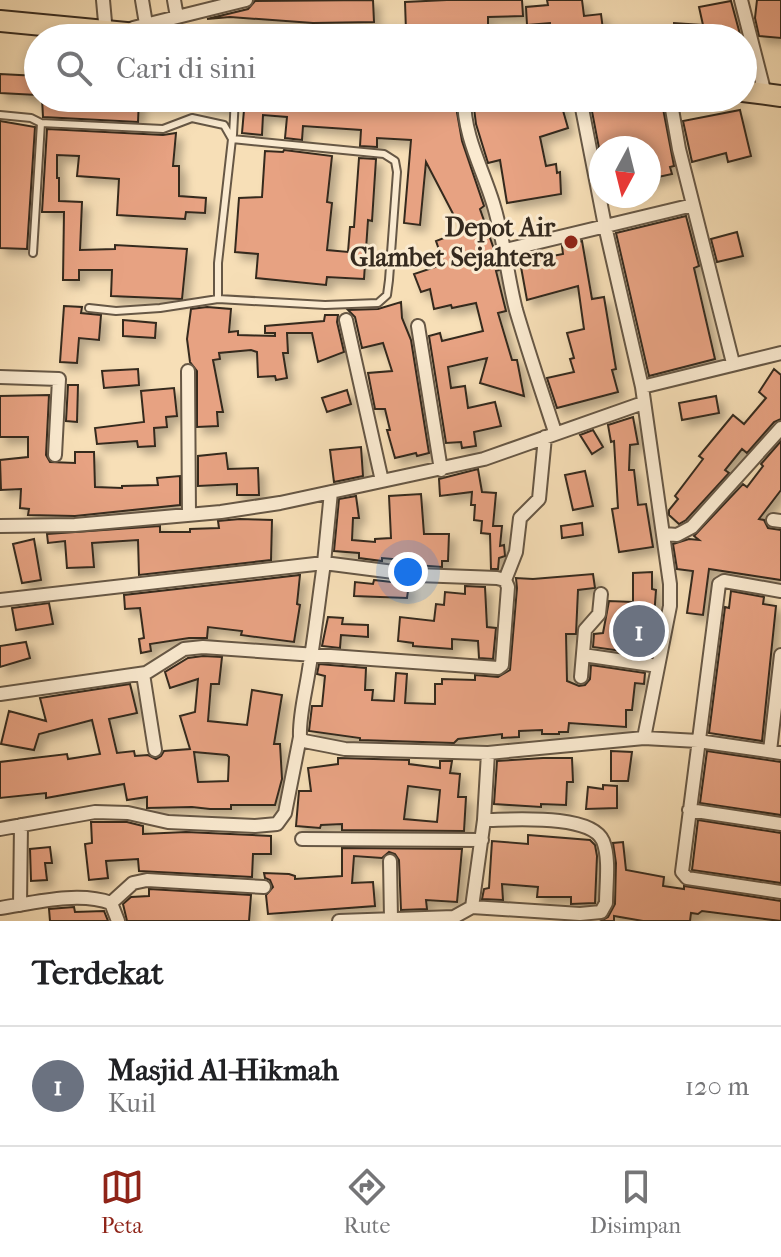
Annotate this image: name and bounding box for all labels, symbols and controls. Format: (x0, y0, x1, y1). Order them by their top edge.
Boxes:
search box (24, 24, 757, 112)
icon: search (52, 46, 96, 90)
text: Cari di sini (116, 51, 256, 86)
north arrow (589, 136, 661, 208)
place label: Depot Air Glambet Sejahtera (350, 212, 556, 273)
marker: Depot Air Glambet Sejahtera (562, 233, 580, 251)
your location (388, 552, 428, 592)
pin: 1 (613, 601, 665, 661)
text: Terdekat (32, 953, 163, 993)
text: Masjid Al-Hikmah (108, 1053, 339, 1088)
text: 1 (53, 1071, 63, 1102)
text: 120 m (685, 1071, 749, 1102)
text: Kuil (108, 1088, 156, 1119)
tab: Peta (100, 1165, 144, 1239)
tab: Rute (344, 1165, 390, 1239)
tab: Disimpan (590, 1165, 681, 1239)

